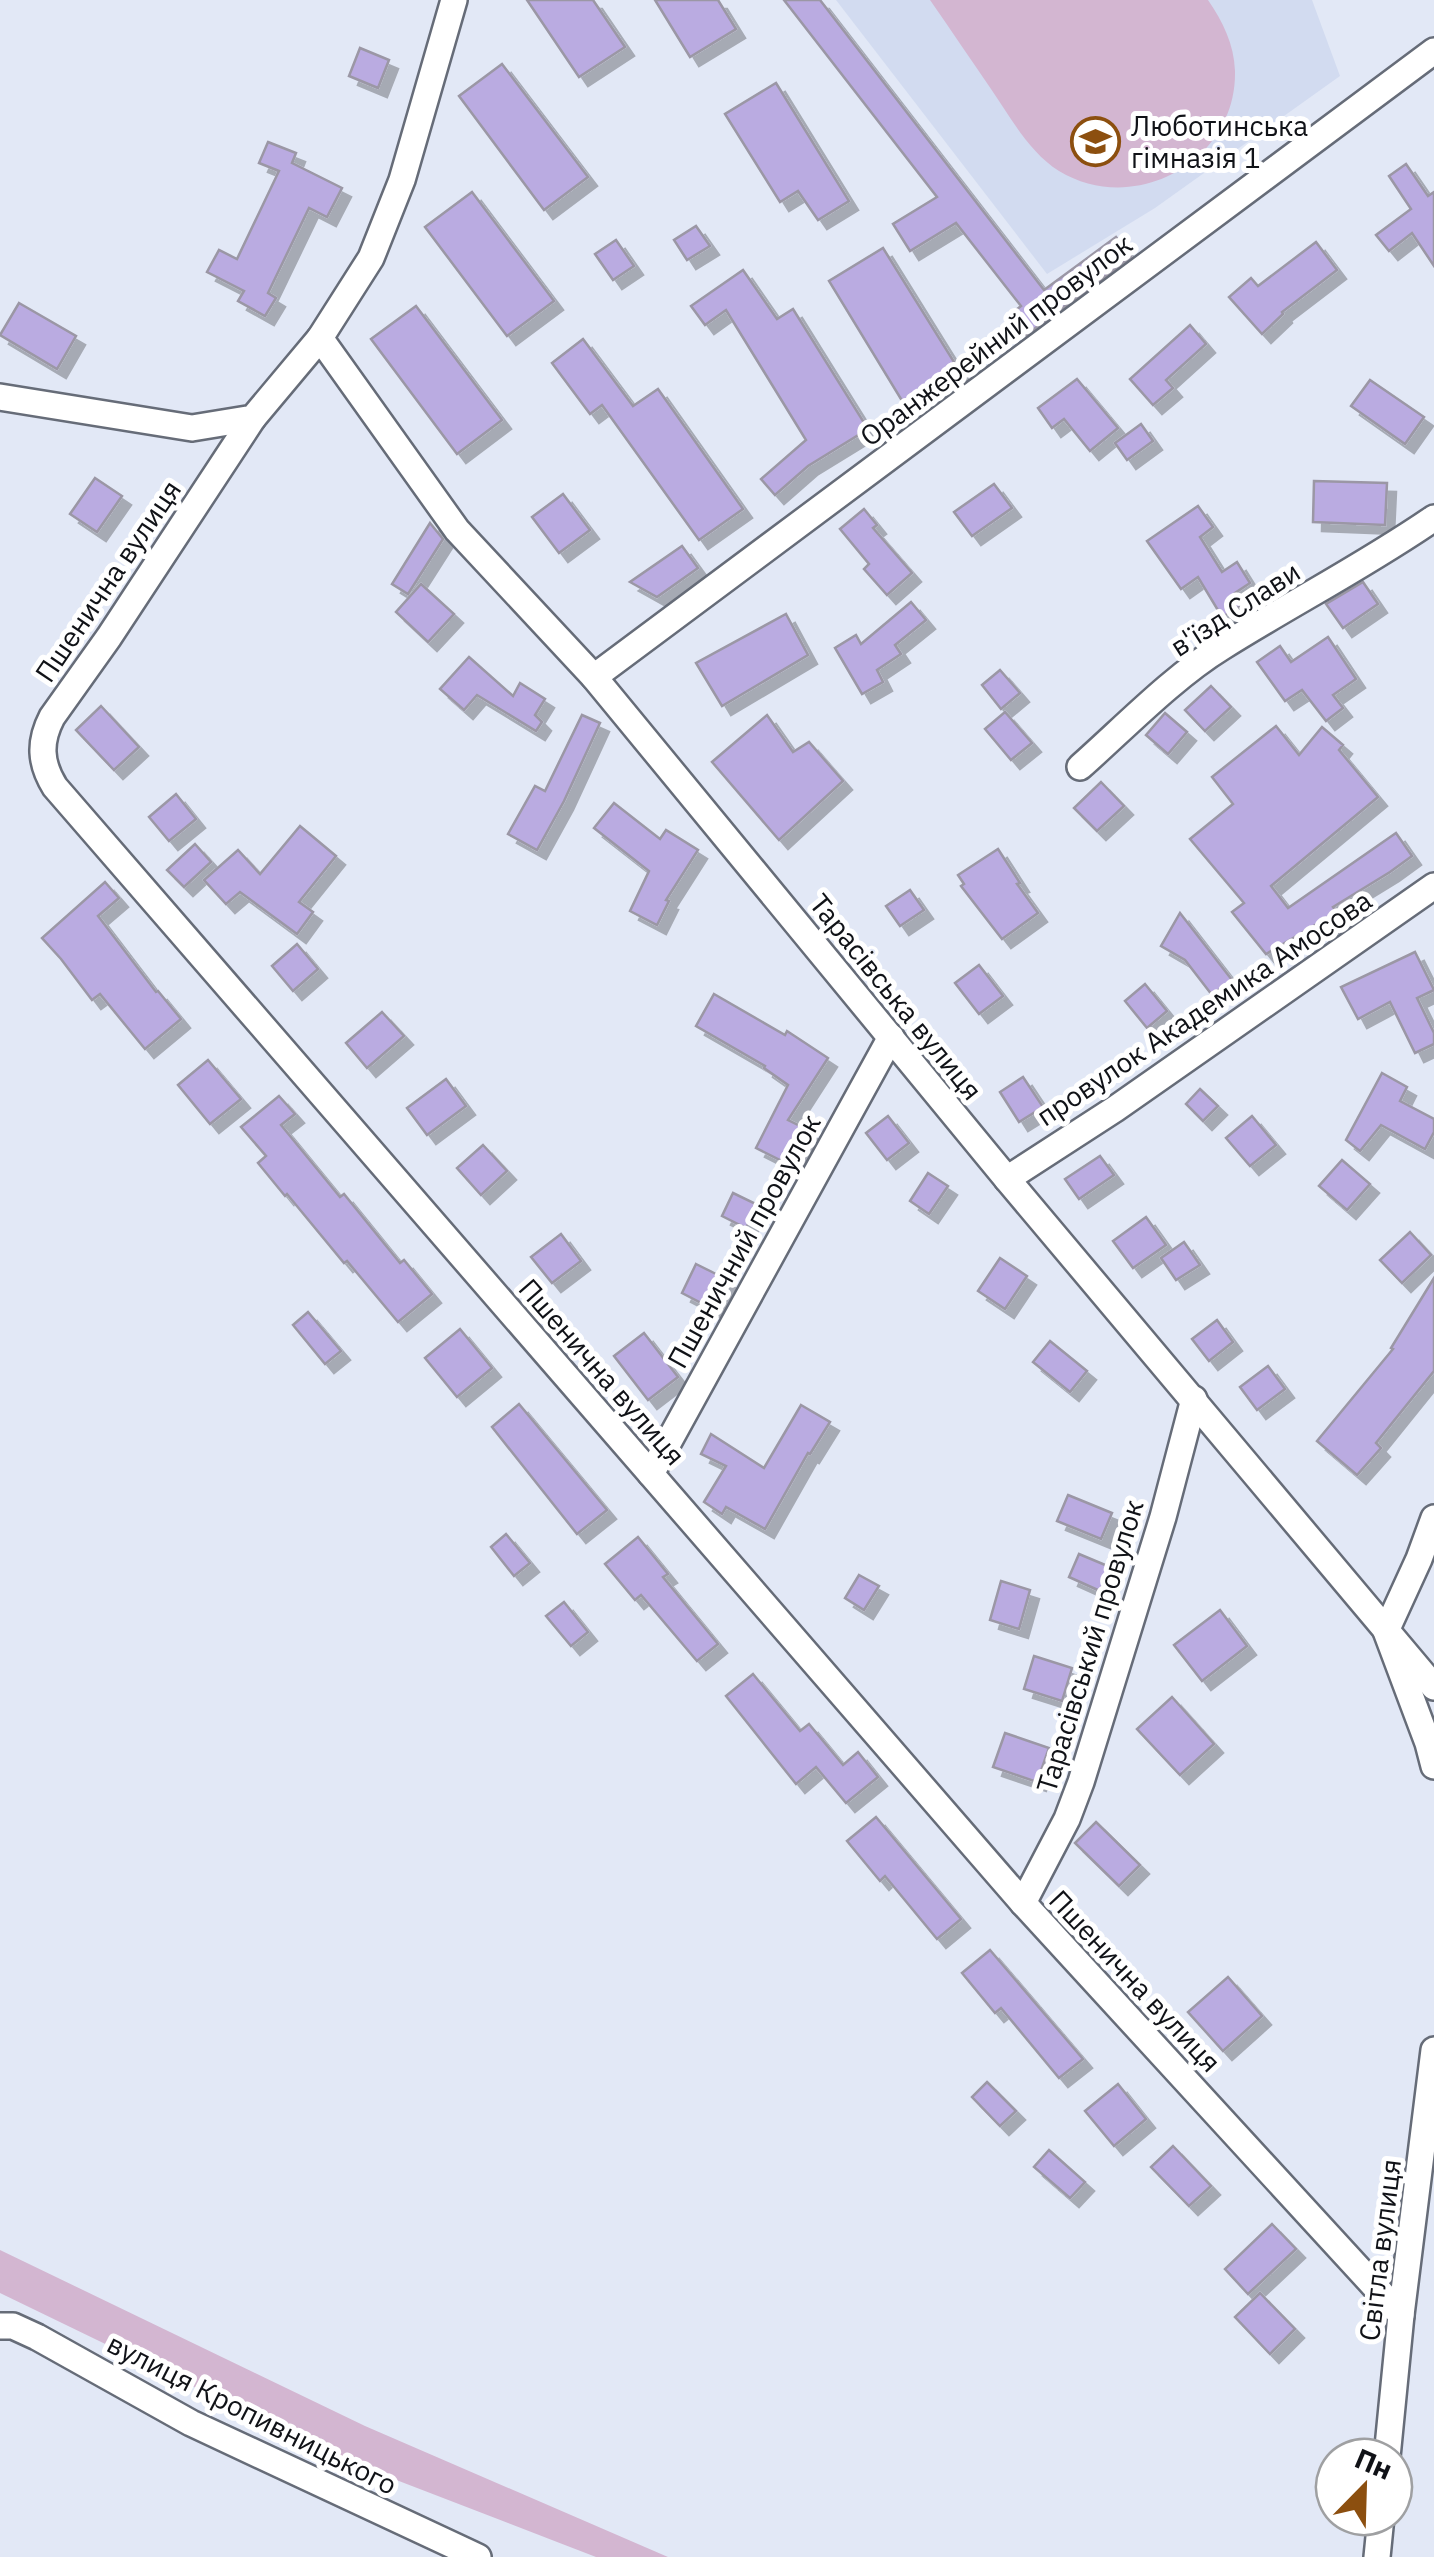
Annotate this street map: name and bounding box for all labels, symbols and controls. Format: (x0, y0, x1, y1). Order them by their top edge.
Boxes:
place label: Люботинська гiмназiя 1 (1131, 107, 1308, 176)
school or university icon: Люботинська гiмназiя 1 (1070, 116, 1122, 168)
street label: Оранжерейний провулок (852, 225, 1139, 454)
street label: Пшенична вулиця (26, 472, 189, 689)
street label: в'їзд Слави (1163, 553, 1307, 664)
street label: провулок Академика Амосова (1029, 881, 1379, 1134)
street label: Тарасівська вулиця (802, 886, 991, 1108)
street label: Пшеничний провулок (658, 1107, 829, 1374)
street label: Пшенична вулиця (511, 1270, 694, 1473)
street label: Тарасівський провулок (1027, 1495, 1152, 1797)
street label: Пшенична вулиця (1041, 1882, 1229, 2080)
street label: Світла вулиця (1350, 2157, 1409, 2343)
street label: вулиця Кропивницького (101, 2324, 403, 2503)
north arrow (1314, 2437, 1414, 2537)
text: Пн (1350, 2439, 1398, 2488)

